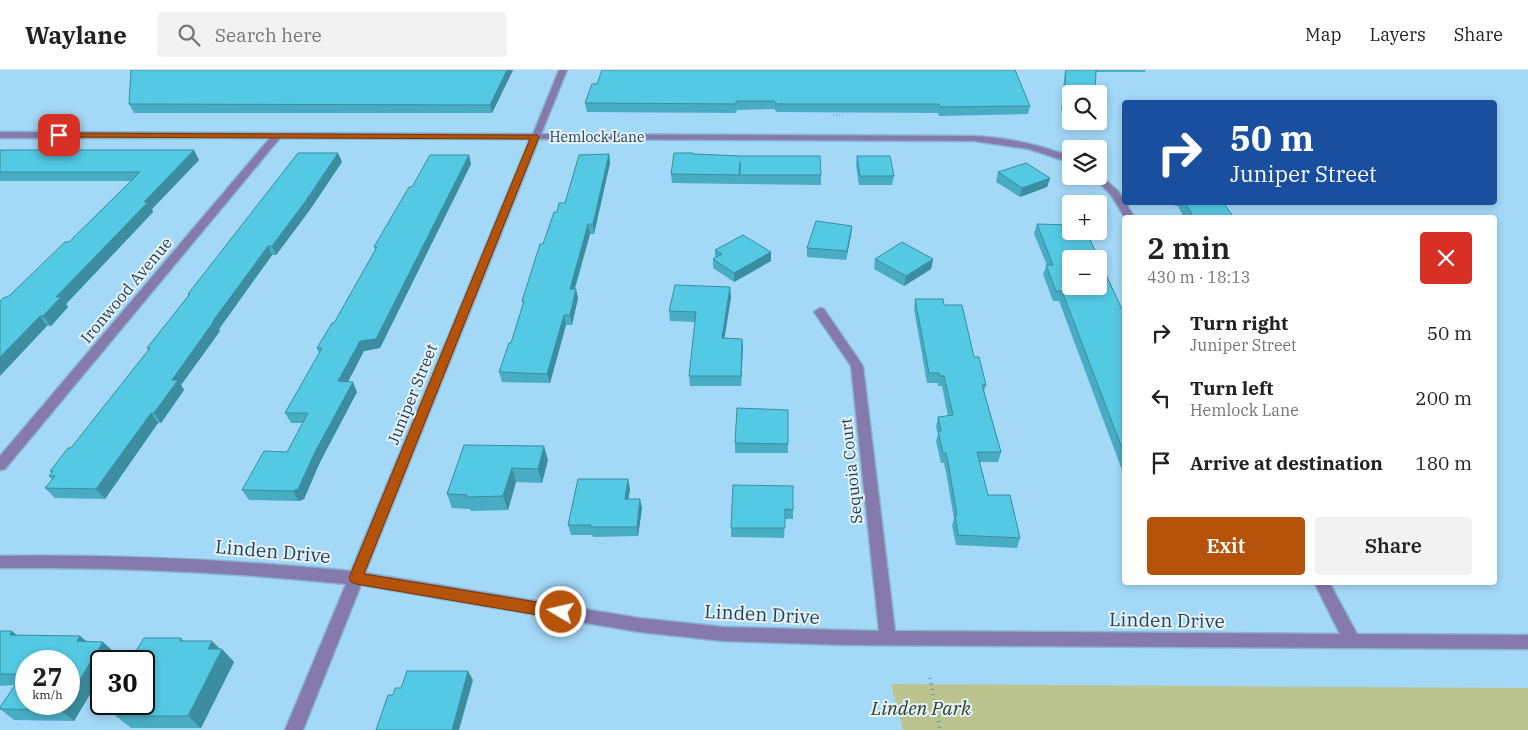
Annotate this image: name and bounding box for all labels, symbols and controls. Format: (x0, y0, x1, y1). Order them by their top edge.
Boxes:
search box (157, 12, 507, 57)
text: Waylane (25, 19, 127, 51)
icon: search (175, 21, 203, 49)
text: Search here (215, 23, 322, 47)
text: Map (1305, 23, 1342, 46)
text: Layers (1370, 23, 1426, 46)
text: Share (1454, 23, 1503, 46)
map controls (1062, 85, 1107, 295)
button: search (1062, 85, 1107, 130)
pin (38, 114, 80, 156)
text: 50 m (1230, 115, 1314, 161)
icon: right (1147, 120, 1212, 185)
icon: arrive (45, 121, 73, 149)
street label: Hemlock Lane (549, 128, 645, 146)
button: layers (1062, 140, 1107, 185)
text: Juniper Street (1230, 159, 1377, 188)
button: + (1062, 195, 1107, 240)
text: 2 min (1147, 228, 1230, 267)
button: close (1420, 232, 1472, 284)
street label: Ironwood Avenue (76, 233, 176, 347)
button: − (1062, 250, 1107, 295)
text: 430 m · 18:13 (1147, 267, 1250, 287)
text: Turn right (1190, 311, 1288, 335)
icon: right (1147, 319, 1175, 347)
text: 50 m (1427, 321, 1472, 345)
text: Juniper Street (1190, 335, 1297, 355)
street label: Juniper Street (383, 340, 441, 447)
text: Turn left (1190, 376, 1273, 400)
icon: left (1147, 384, 1175, 412)
text: 200 m (1415, 386, 1472, 410)
text: Hemlock Lane (1190, 400, 1299, 420)
street label: Sequoia Court (835, 417, 866, 525)
icon: arrive (1147, 449, 1175, 477)
text: Arrive at destination (1190, 451, 1383, 475)
text: 180 m (1415, 451, 1472, 475)
button: Exit (1147, 517, 1305, 575)
button: Share (1315, 517, 1472, 575)
street label: Linden Drive (214, 534, 332, 568)
position arrow (534, 585, 586, 637)
street label: Linden Drive (704, 599, 820, 629)
street label: Linden Drive (1109, 607, 1225, 633)
speed limit sign: 30 (90, 650, 155, 715)
text: 27 (32, 660, 63, 693)
text: km/h (32, 687, 63, 702)
park label: Linden Park (870, 696, 972, 720)

